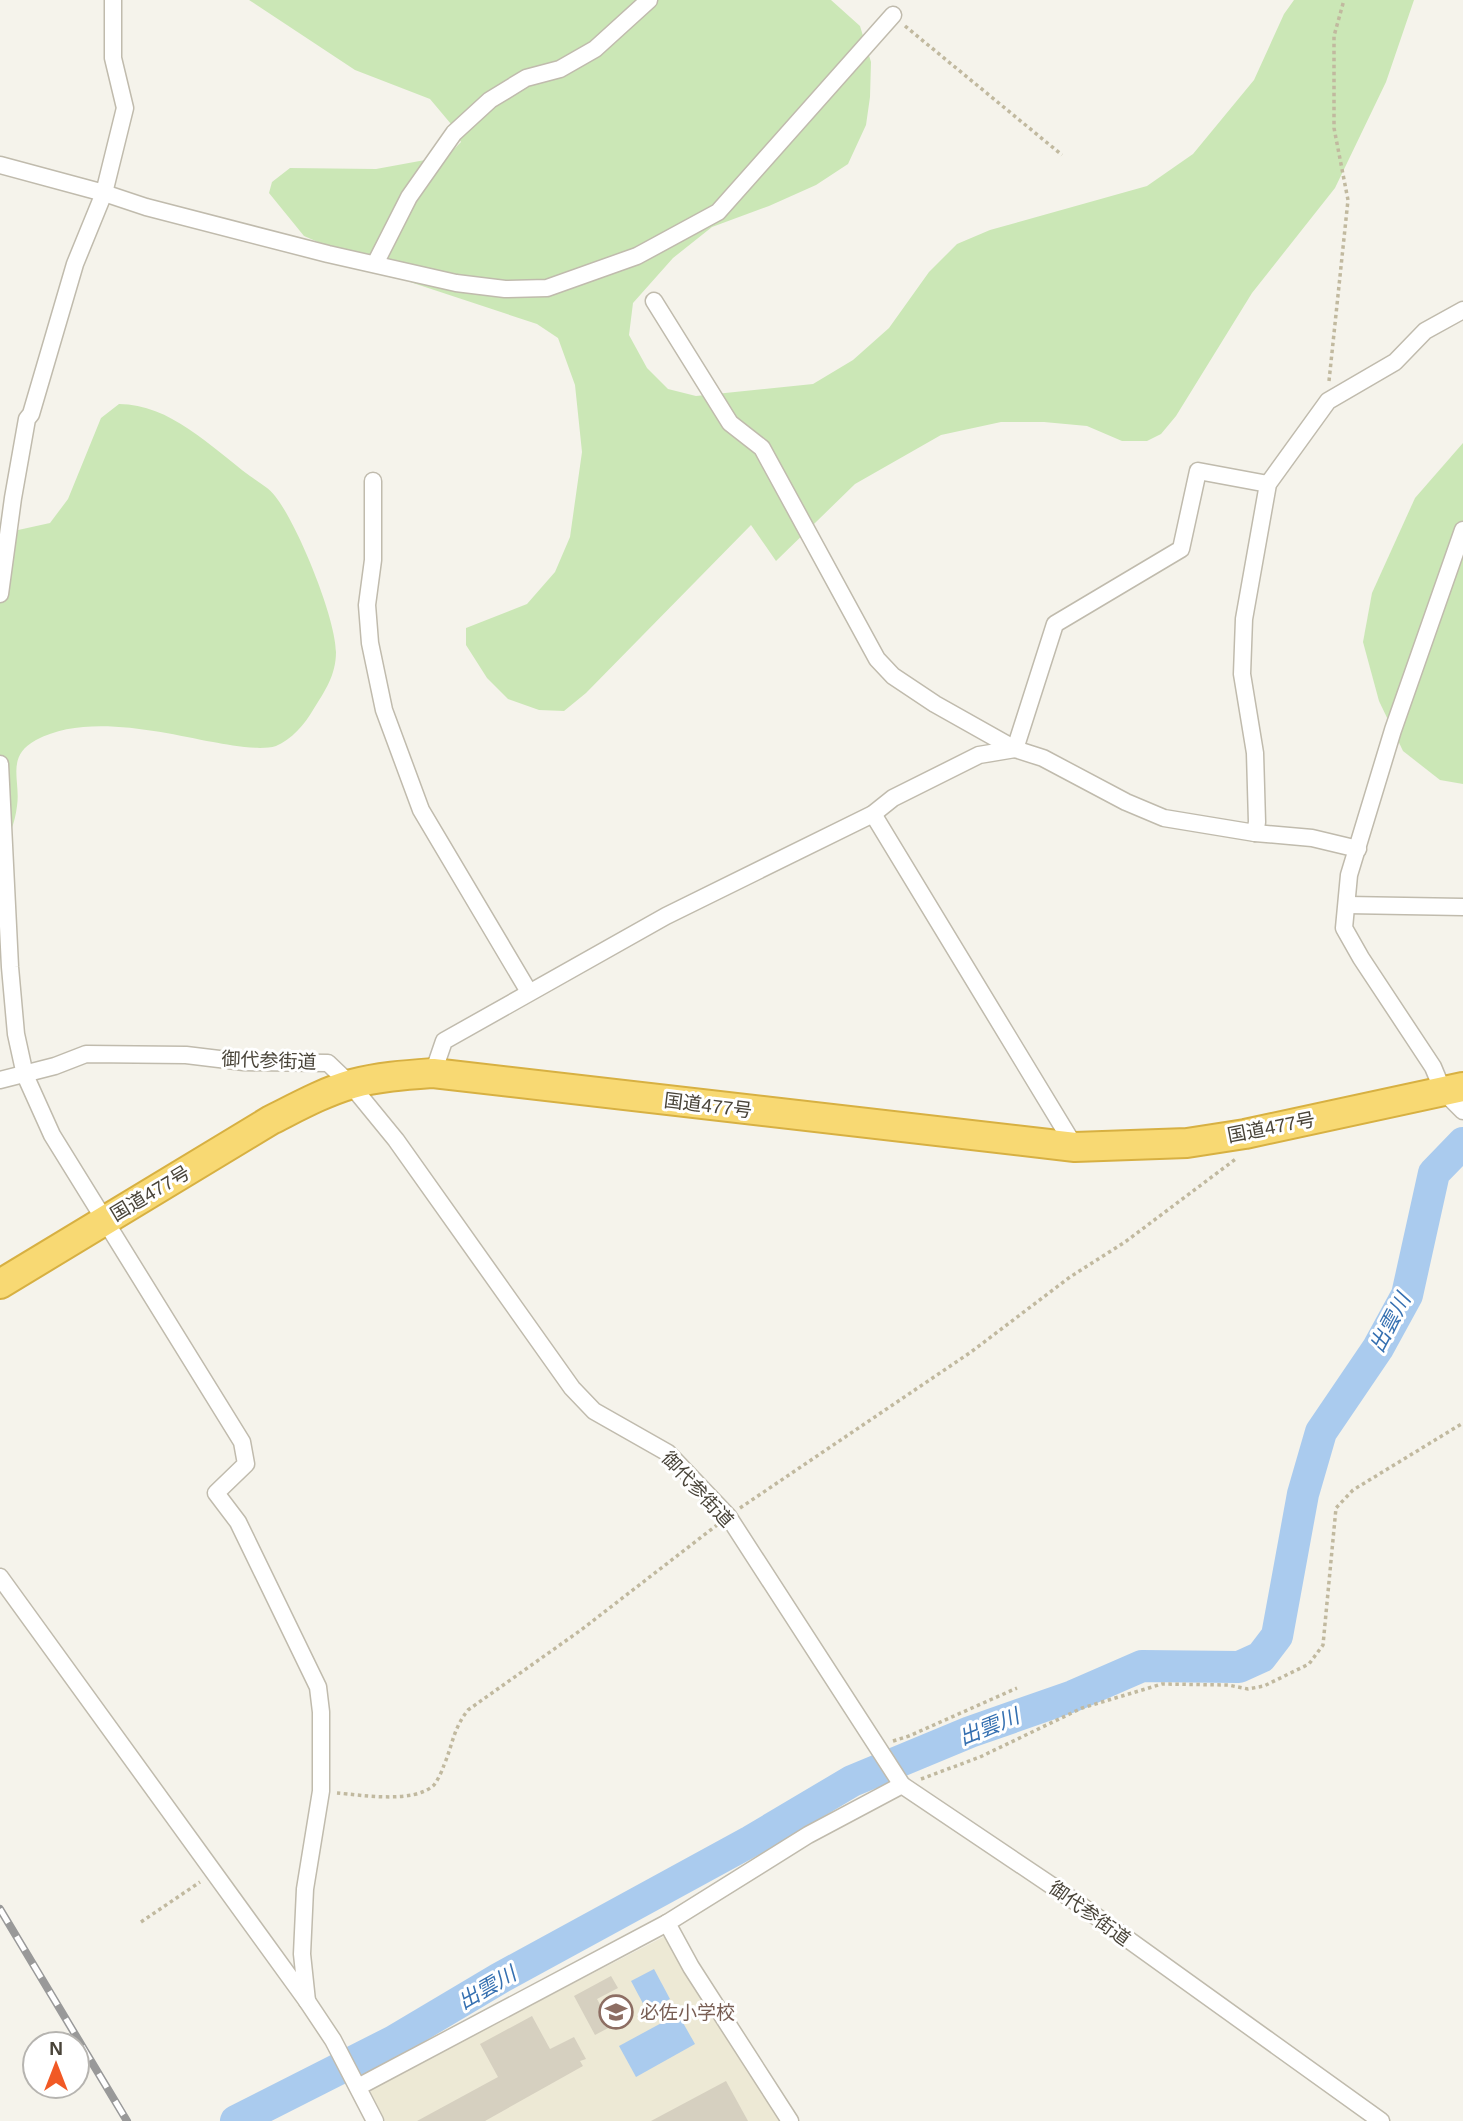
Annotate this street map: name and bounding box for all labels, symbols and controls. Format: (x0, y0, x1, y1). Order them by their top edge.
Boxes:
street label: 御代参街道 (221, 1048, 317, 1073)
street label: 国道477号 (663, 1090, 753, 1121)
street label: 国道477号 (1226, 1109, 1317, 1146)
street label: 国道477号 (107, 1162, 194, 1225)
water label: 出雲川 (1365, 1288, 1415, 1356)
street label: 御代参街道 (658, 1447, 738, 1531)
water label: 出雲川 (955, 1703, 1024, 1749)
street label: 御代参街道 (1045, 1877, 1134, 1950)
water label: 出雲川 (454, 1961, 522, 2013)
school or university icon: 必佐小学校 (597, 1993, 635, 2031)
place label: 必佐小学校 (640, 2002, 735, 2023)
north arrow (21, 2030, 91, 2100)
text: N (49, 2038, 63, 2059)

